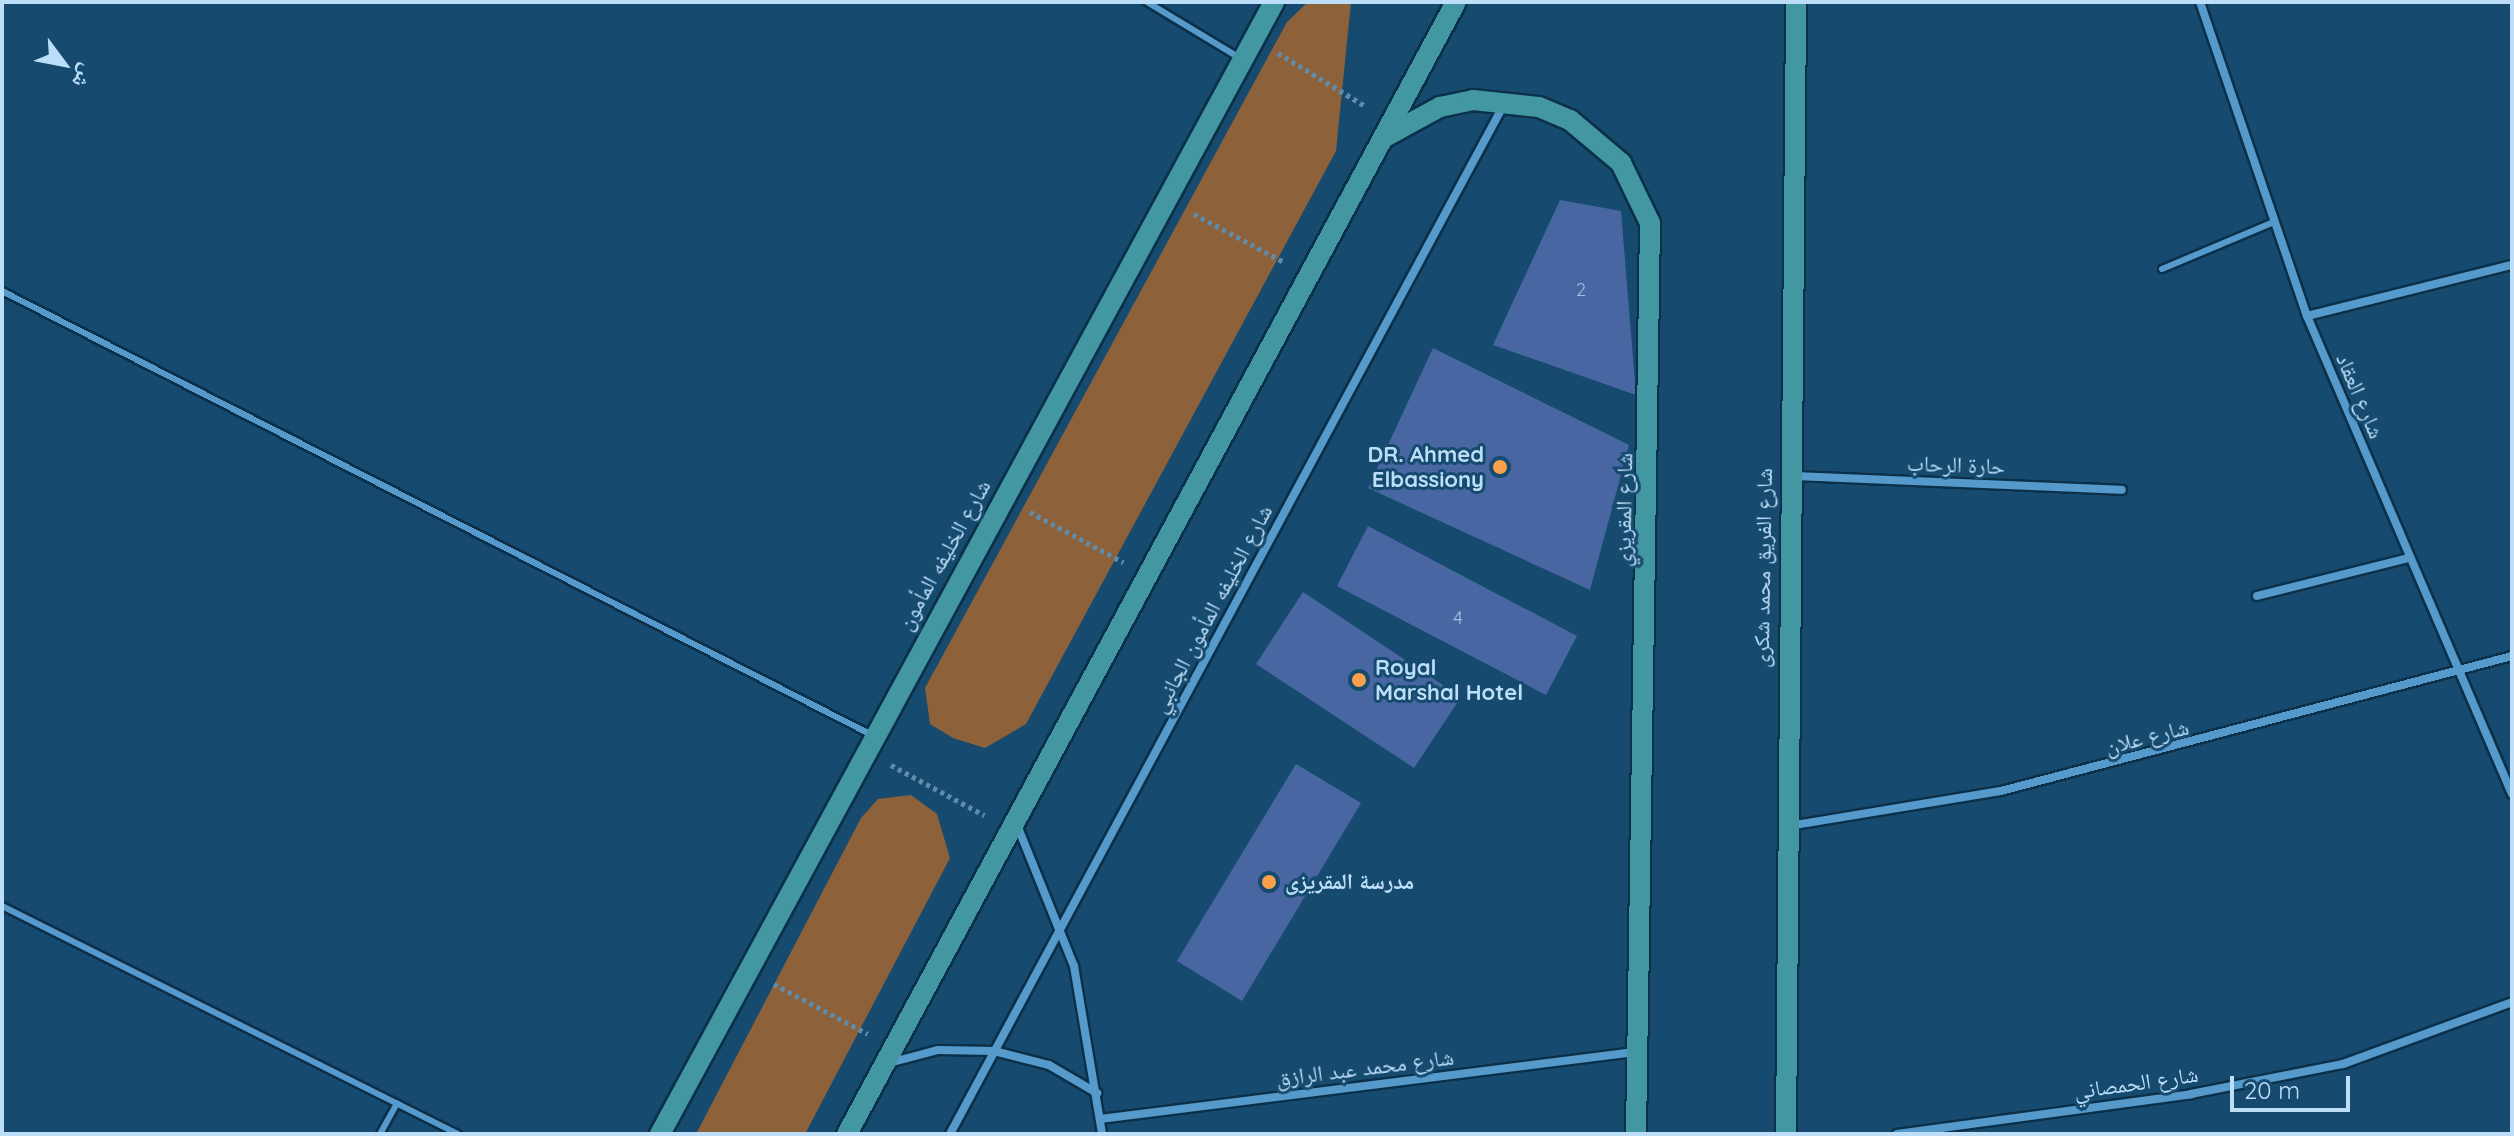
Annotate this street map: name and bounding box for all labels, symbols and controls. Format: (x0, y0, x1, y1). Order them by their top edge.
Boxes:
north arrow (24, 24, 104, 104)
text: ش (66, 59, 102, 94)
house number: 2 (1576, 279, 1586, 301)
street label: شارع العقاد (2330, 349, 2390, 443)
place label: DR. Ahmed Elbassiony (1367, 441, 1484, 492)
street label: حارة الرحاب (1906, 450, 2006, 480)
street label: شارع المقريزي (1610, 453, 1638, 567)
marker: DR. Ahmed Elbassiony (1491, 458, 1509, 476)
street label: شارع الفريق محمد شكرى (1748, 468, 1778, 668)
street label: شارع الخليفه المأمون (892, 475, 996, 635)
street label: شارع الخليفه المأمون الجانبي (1146, 501, 1278, 717)
house number: 4 (1453, 607, 1463, 629)
place label: Royal Marshal Hotel (1375, 654, 1523, 706)
marker: Royal Marshal Hotel (1350, 671, 1368, 689)
street label: شارع علان (2102, 714, 2192, 760)
place label: مدرسة المقريزى (1285, 869, 1414, 895)
marker: مدرسة المقريزى (1260, 873, 1278, 891)
street label: شارع محمد عبد الرازق (1275, 1044, 1455, 1092)
scale bar (2234, 1060, 2354, 1110)
street label: شارع الحمصاني (2072, 1061, 2200, 1105)
text: 20 m (2244, 1075, 2300, 1105)

